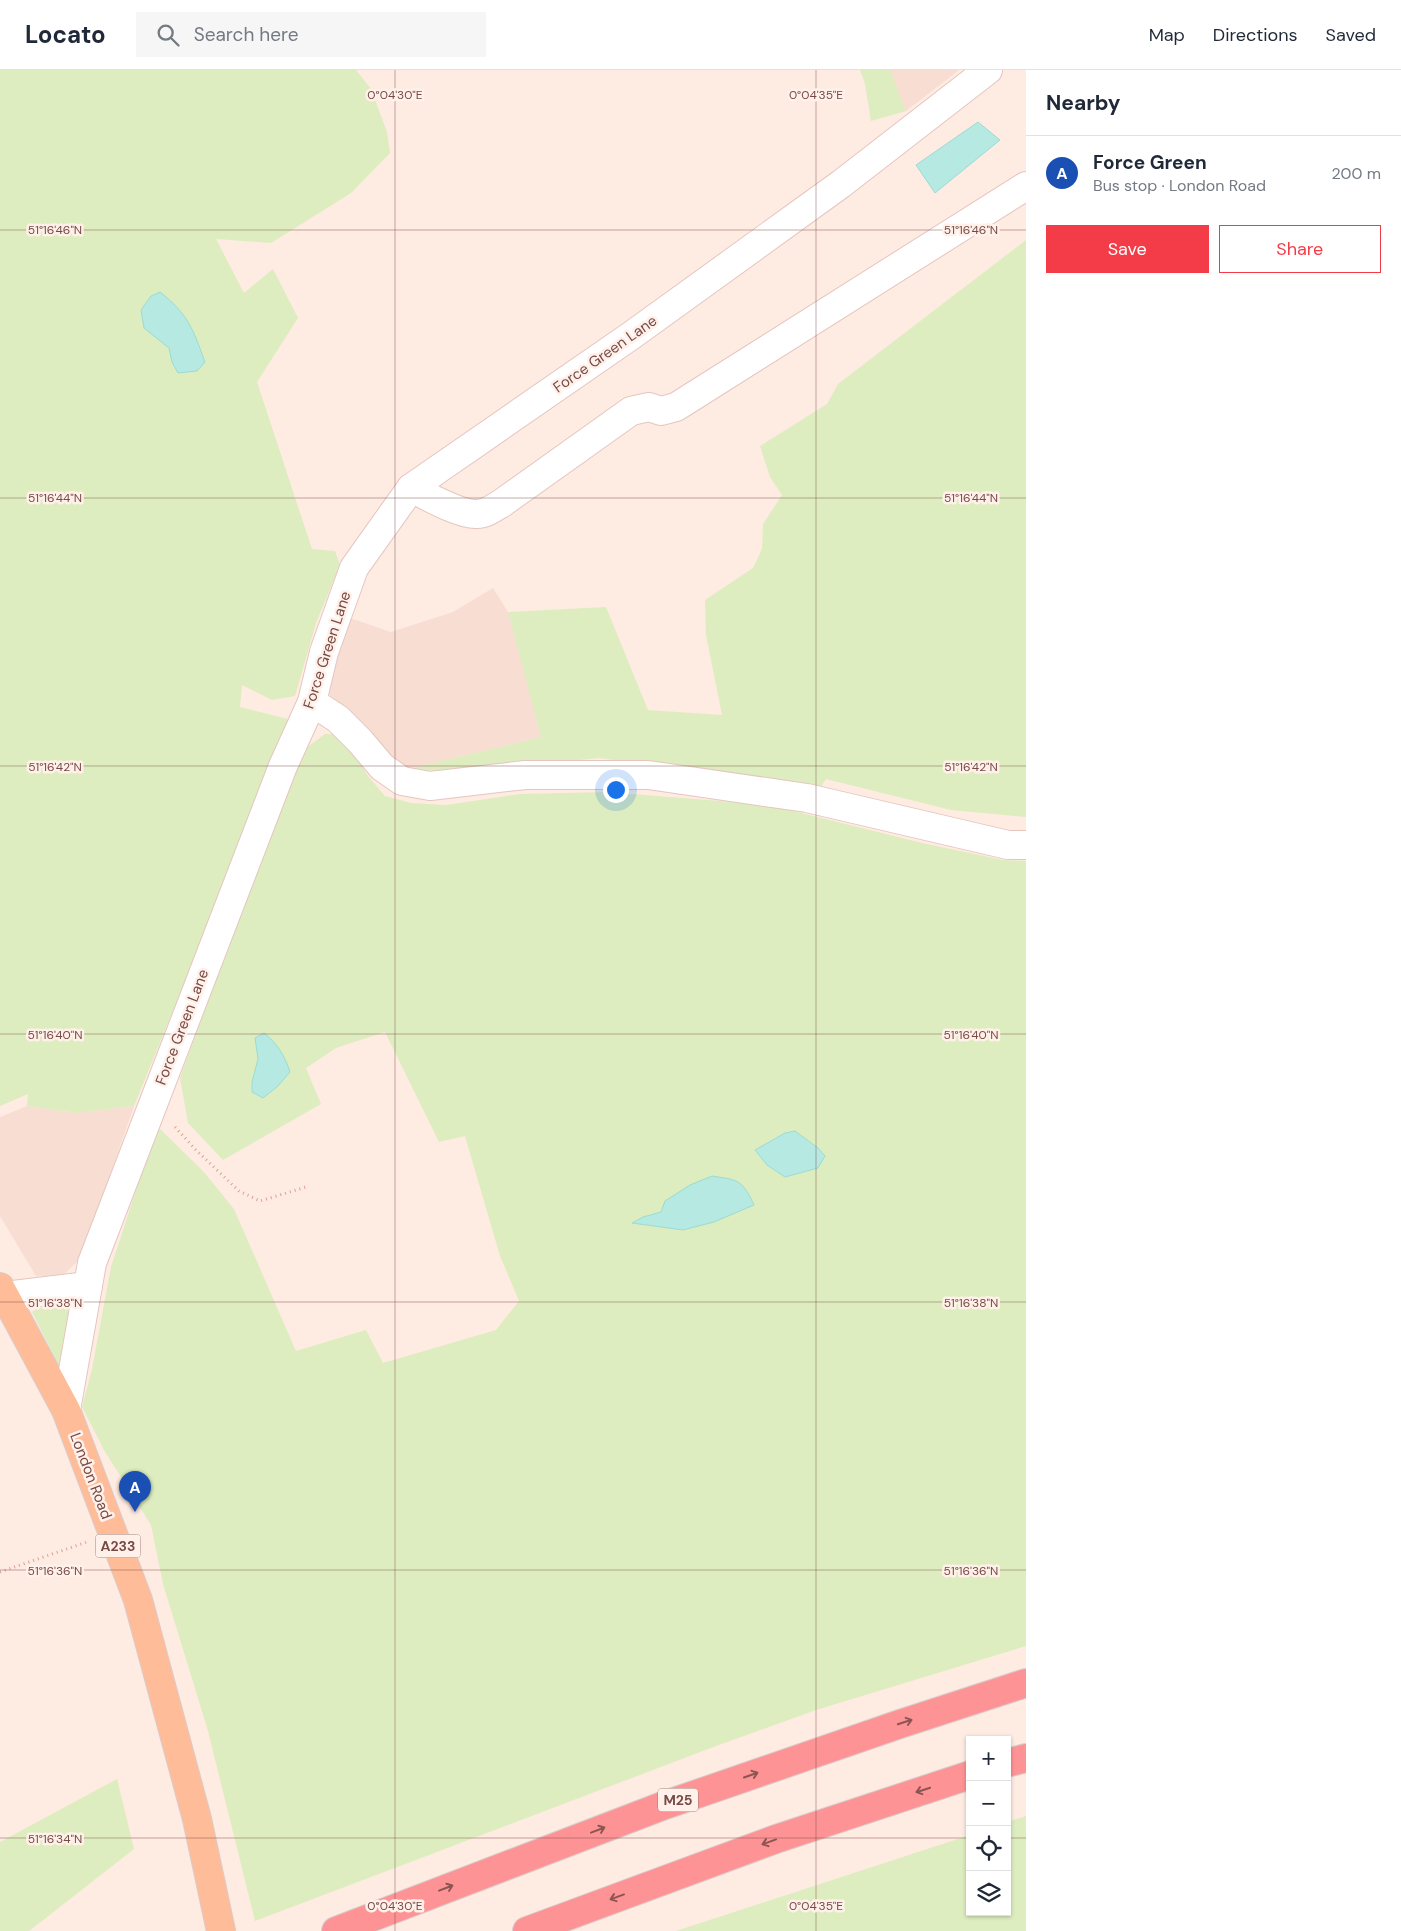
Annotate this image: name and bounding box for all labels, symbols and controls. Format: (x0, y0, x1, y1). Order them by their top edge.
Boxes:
search box (136, 12, 486, 57)
text: Locato (25, 19, 106, 50)
icon: search (154, 21, 182, 49)
text: Search here (194, 22, 299, 47)
text: Map (1149, 23, 1185, 47)
text: Directions (1213, 23, 1298, 47)
text: Saved (1326, 23, 1376, 47)
text: 0°04'30"E (367, 87, 423, 103)
text: 0°04'35"E (789, 87, 843, 103)
text: Nearby (1046, 89, 1120, 117)
text: Force Green (1093, 150, 1207, 175)
text: A (1056, 163, 1068, 184)
text: 200 m (1332, 163, 1381, 184)
text: Bus stop · London Road (1093, 175, 1266, 196)
text: 51°16'46"N (28, 222, 82, 238)
text: 51°16'46"N (944, 222, 998, 238)
button: Save (1046, 225, 1209, 273)
button: Share (1219, 225, 1381, 273)
street label: Force Green Lane (549, 311, 661, 397)
text: 51°16'44"N (28, 490, 82, 506)
text: 51°16'44"N (944, 490, 998, 506)
street label: Force Green Lane (299, 589, 355, 711)
text: 51°16'42"N (28, 759, 82, 775)
text: 51°16'42"N (944, 759, 998, 775)
your location (603, 777, 629, 803)
street label: Force Green Lane (151, 966, 213, 1088)
text: 51°16'40"N (27, 1027, 83, 1043)
text: 51°16'40"N (943, 1027, 999, 1043)
text: 51°16'38"N (28, 1295, 82, 1311)
text: 51°16'38"N (944, 1295, 998, 1311)
street label: London Road (65, 1430, 117, 1522)
pin: A (119, 1471, 151, 1512)
road number: A233 (96, 1534, 140, 1558)
text: 51°16'36"N (28, 1563, 82, 1579)
text: 51°16'36"N (944, 1563, 998, 1579)
one-way arrow (896, 1717, 912, 1726)
map controls (966, 1736, 1011, 1916)
button: + (966, 1736, 1011, 1781)
one-way arrow (743, 1769, 759, 1779)
button: − (966, 1781, 1011, 1826)
one-way arrow (916, 1786, 932, 1795)
road number: M25 (658, 1788, 698, 1812)
one-way arrow (590, 1825, 605, 1834)
button: locate (966, 1826, 1011, 1871)
text: 51°16'34"N (28, 1831, 82, 1847)
one-way arrow (762, 1838, 778, 1847)
button: layers (966, 1871, 1011, 1916)
one-way arrow (438, 1882, 453, 1892)
one-way arrow (609, 1893, 625, 1902)
text: 0°04'30"E (367, 1898, 423, 1914)
text: 0°04'35"E (789, 1898, 843, 1914)

